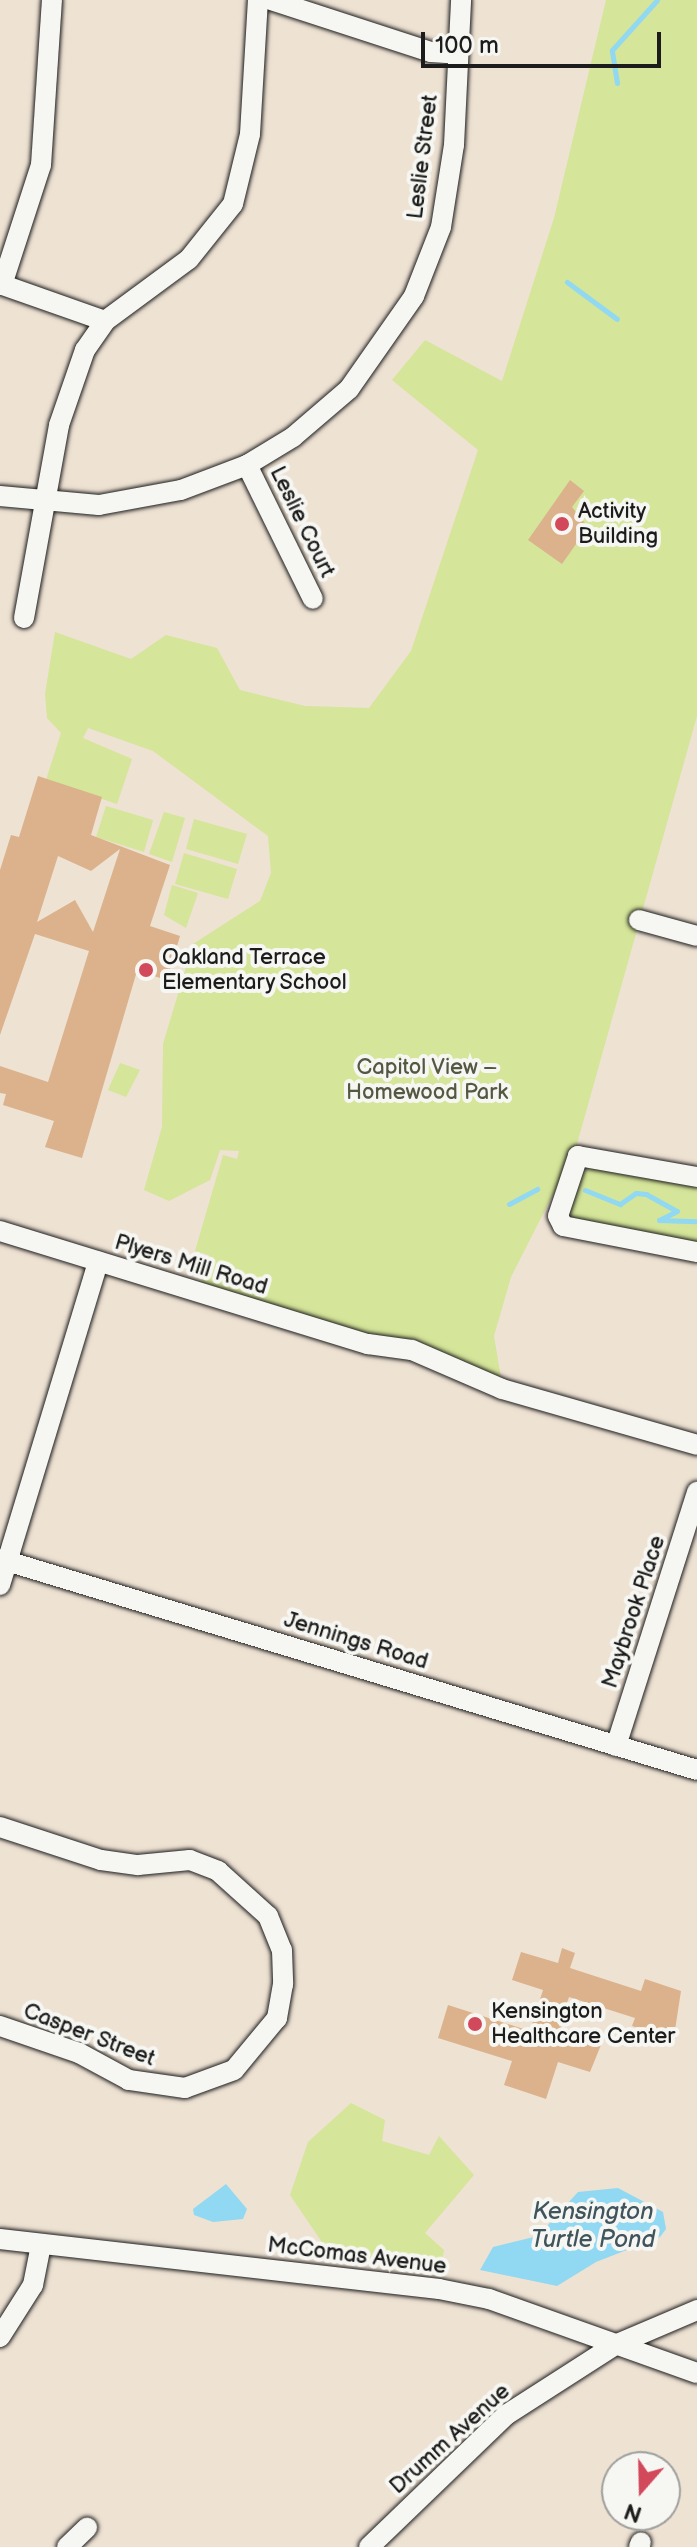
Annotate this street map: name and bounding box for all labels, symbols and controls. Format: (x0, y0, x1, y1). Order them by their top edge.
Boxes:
scale bar (425, 16, 665, 66)
text: 100 m (435, 31, 499, 60)
street label: Leslie Street (402, 93, 444, 221)
street label: Leslie Court (264, 462, 340, 582)
place label: Activity Building (578, 498, 658, 550)
marker: Activity Building (553, 515, 571, 533)
place label: Oakland Terrace Elementary School (162, 944, 348, 996)
marker: Oakland Terrace Elementary School (137, 961, 155, 979)
park label: Capitol View – Homewood Park (346, 1054, 508, 1106)
street label: Plyers Mill Road (111, 1229, 271, 1301)
street label: Maybrook Place (597, 1532, 671, 1692)
street label: Jennings Road (281, 1607, 431, 1675)
street label: Casper Street (19, 1998, 159, 2072)
place label: Kensington Healthcare Center (491, 1998, 675, 2050)
marker: Kensington Healthcare Center (466, 2015, 484, 2033)
water label: Kensington Turtle Pond (531, 2198, 655, 2254)
street label: McComas Avenue (266, 2232, 448, 2280)
street label: Drumm Avenue (385, 2378, 515, 2500)
north arrow (601, 2451, 681, 2531)
text: N (621, 2497, 646, 2528)

